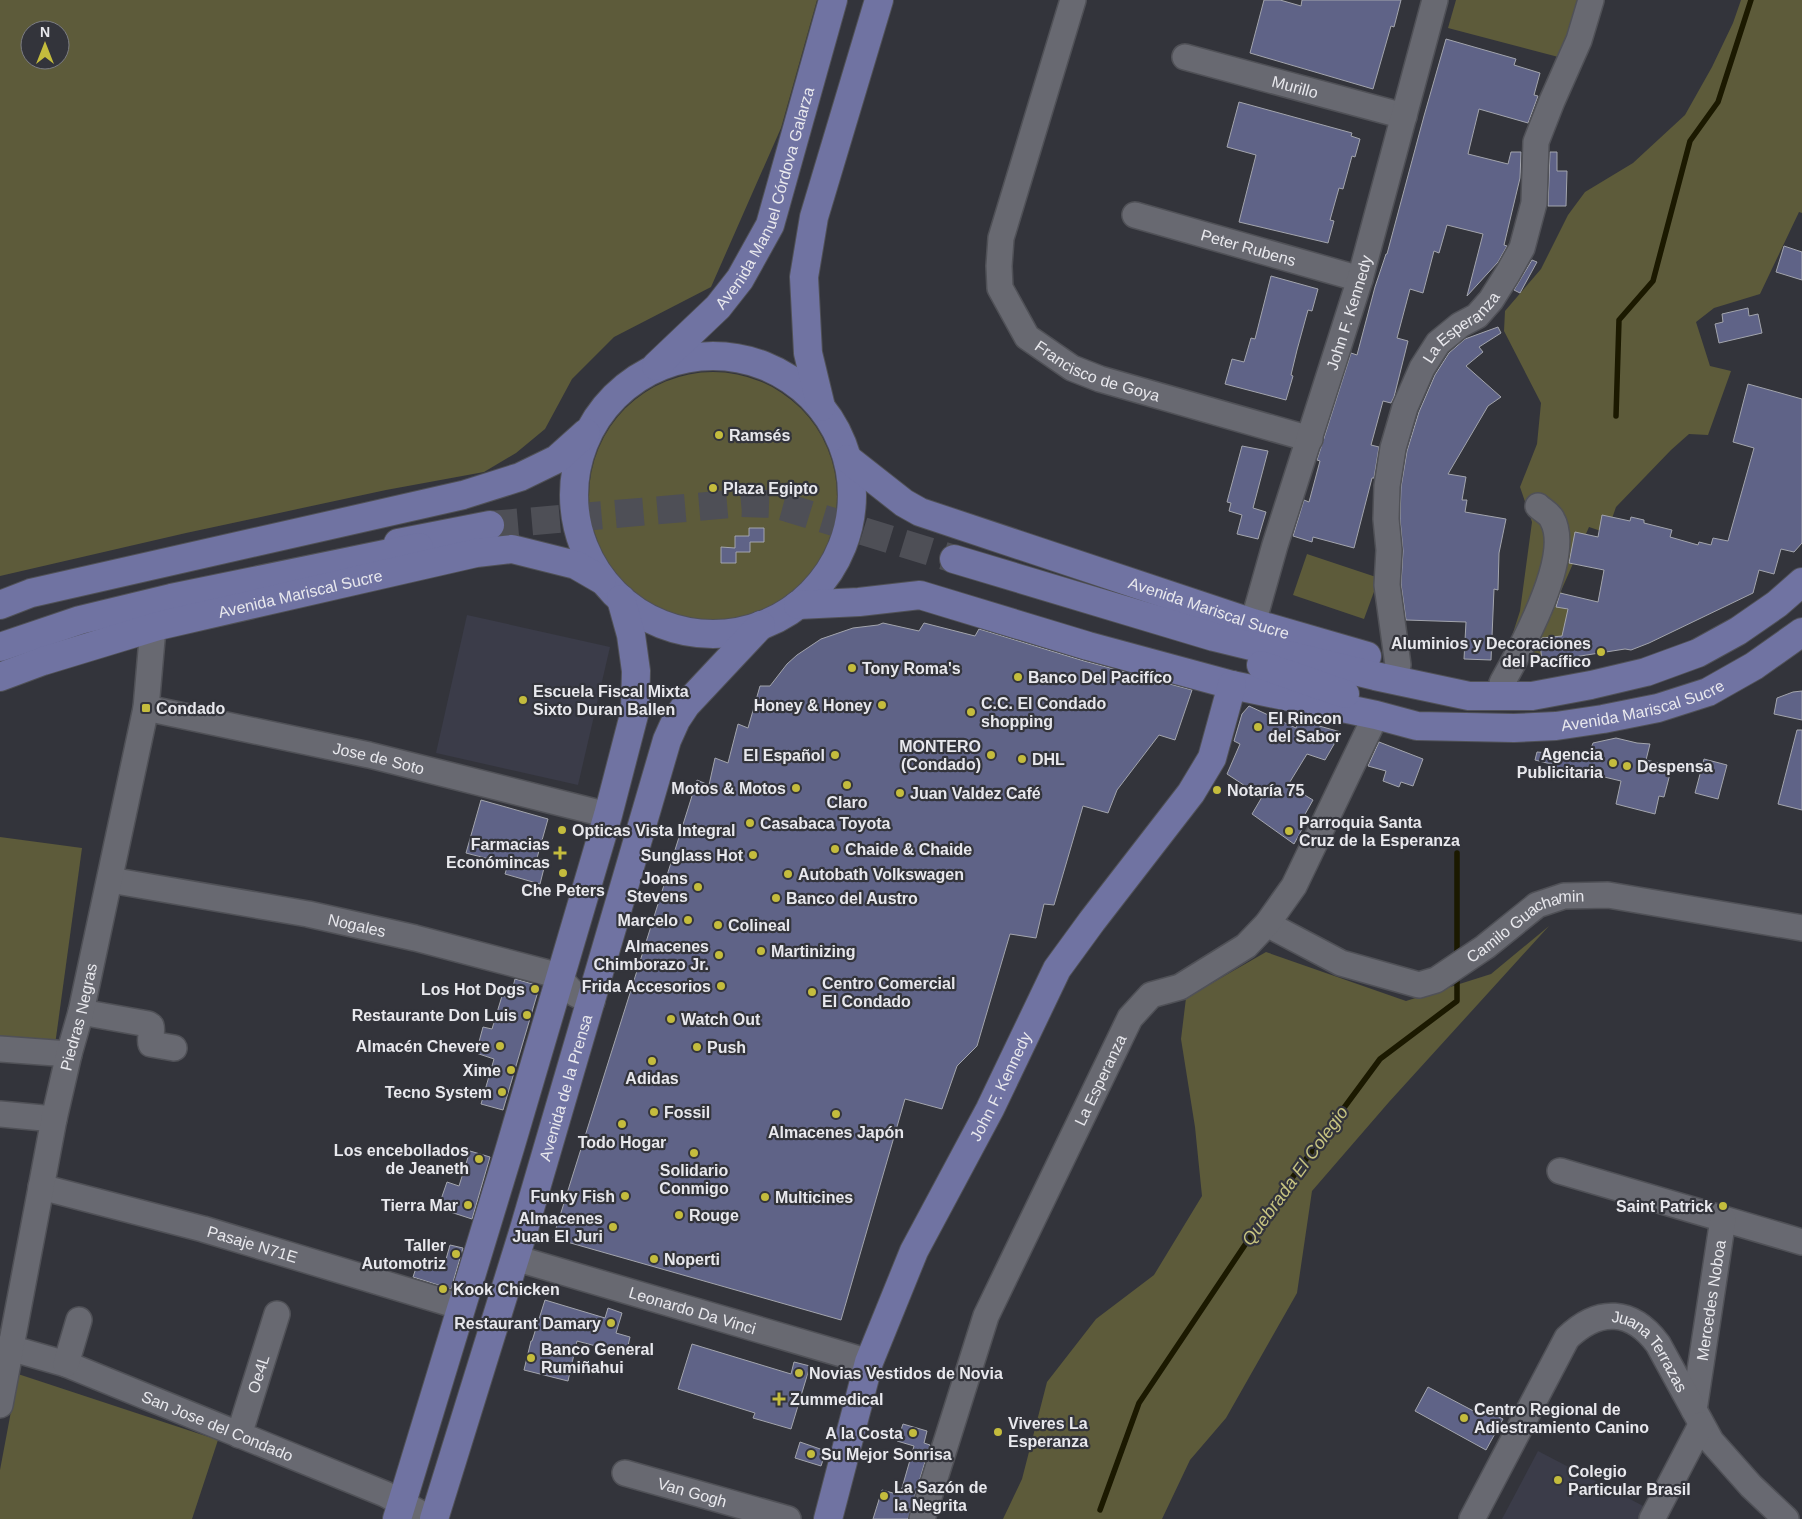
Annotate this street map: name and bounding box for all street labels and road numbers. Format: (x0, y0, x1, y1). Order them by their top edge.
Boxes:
street label: Murillo (1270, 73, 1320, 102)
street label: Avenida Manuel Córdova Galarza (712, 85, 817, 312)
street label: Peter Rubens (1199, 226, 1298, 269)
street label: John F. Kennedy (1323, 253, 1375, 372)
street label: La Esperanza (1420, 289, 1503, 366)
street label: Francisco de Goya (1032, 337, 1162, 405)
street label: Avenida Mariscal Sucre (217, 567, 384, 621)
street label: Avenida Mariscal Sucre (1126, 574, 1291, 642)
street label: Avenida Mariscal Sucre (1560, 677, 1727, 734)
street label: Jose de Soto (331, 740, 426, 778)
street label: Camilo Guachamin (1463, 888, 1584, 966)
street label: Nogales (326, 911, 387, 940)
street label: Piedras Negras (57, 962, 100, 1073)
street label: Avenida de la Prensa (536, 1012, 595, 1163)
street label: John F. Kennedy (967, 1029, 1035, 1144)
street label: La Esperanza (1071, 1032, 1130, 1128)
street label: Pasaje N71E (205, 1223, 299, 1266)
street label: Mercedes Noboa (1694, 1239, 1729, 1362)
street label: Leonardo Da Vinci (627, 1284, 758, 1337)
street label: Juana Terrazas (1611, 1308, 1690, 1395)
street label: Oe4L (245, 1353, 273, 1395)
street label: San Jose del Condado (139, 1388, 296, 1465)
street label: Van Gogh (656, 1475, 729, 1510)

